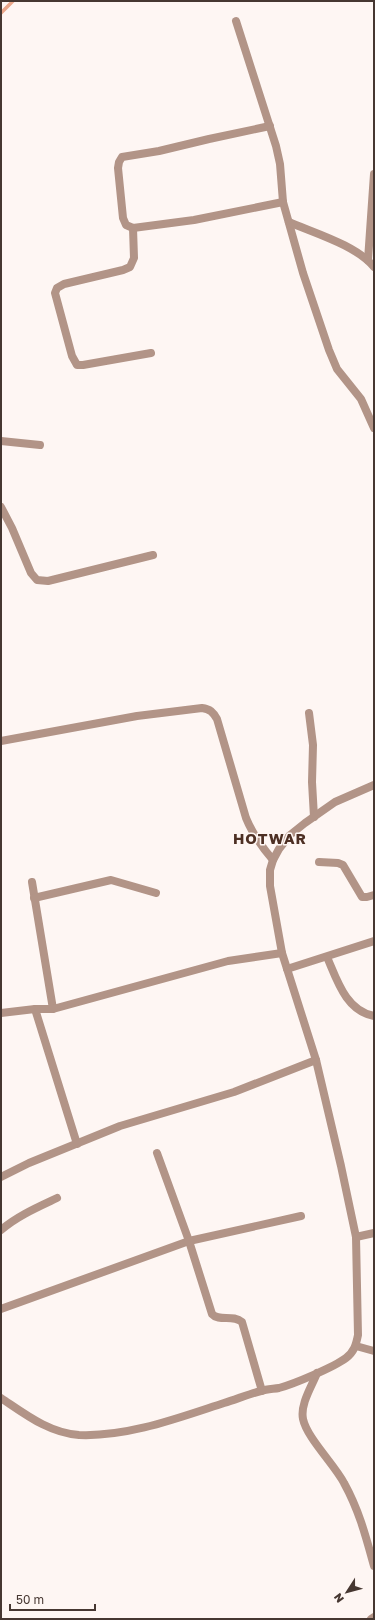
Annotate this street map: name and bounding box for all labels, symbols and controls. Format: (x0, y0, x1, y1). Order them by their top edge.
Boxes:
district label: HOTWAR (233, 829, 307, 847)
north arrow (327, 1572, 367, 1612)
scale bar (10, 1586, 95, 1612)
text: N (331, 1591, 346, 1605)
text: 50 m (16, 1592, 44, 1607)

